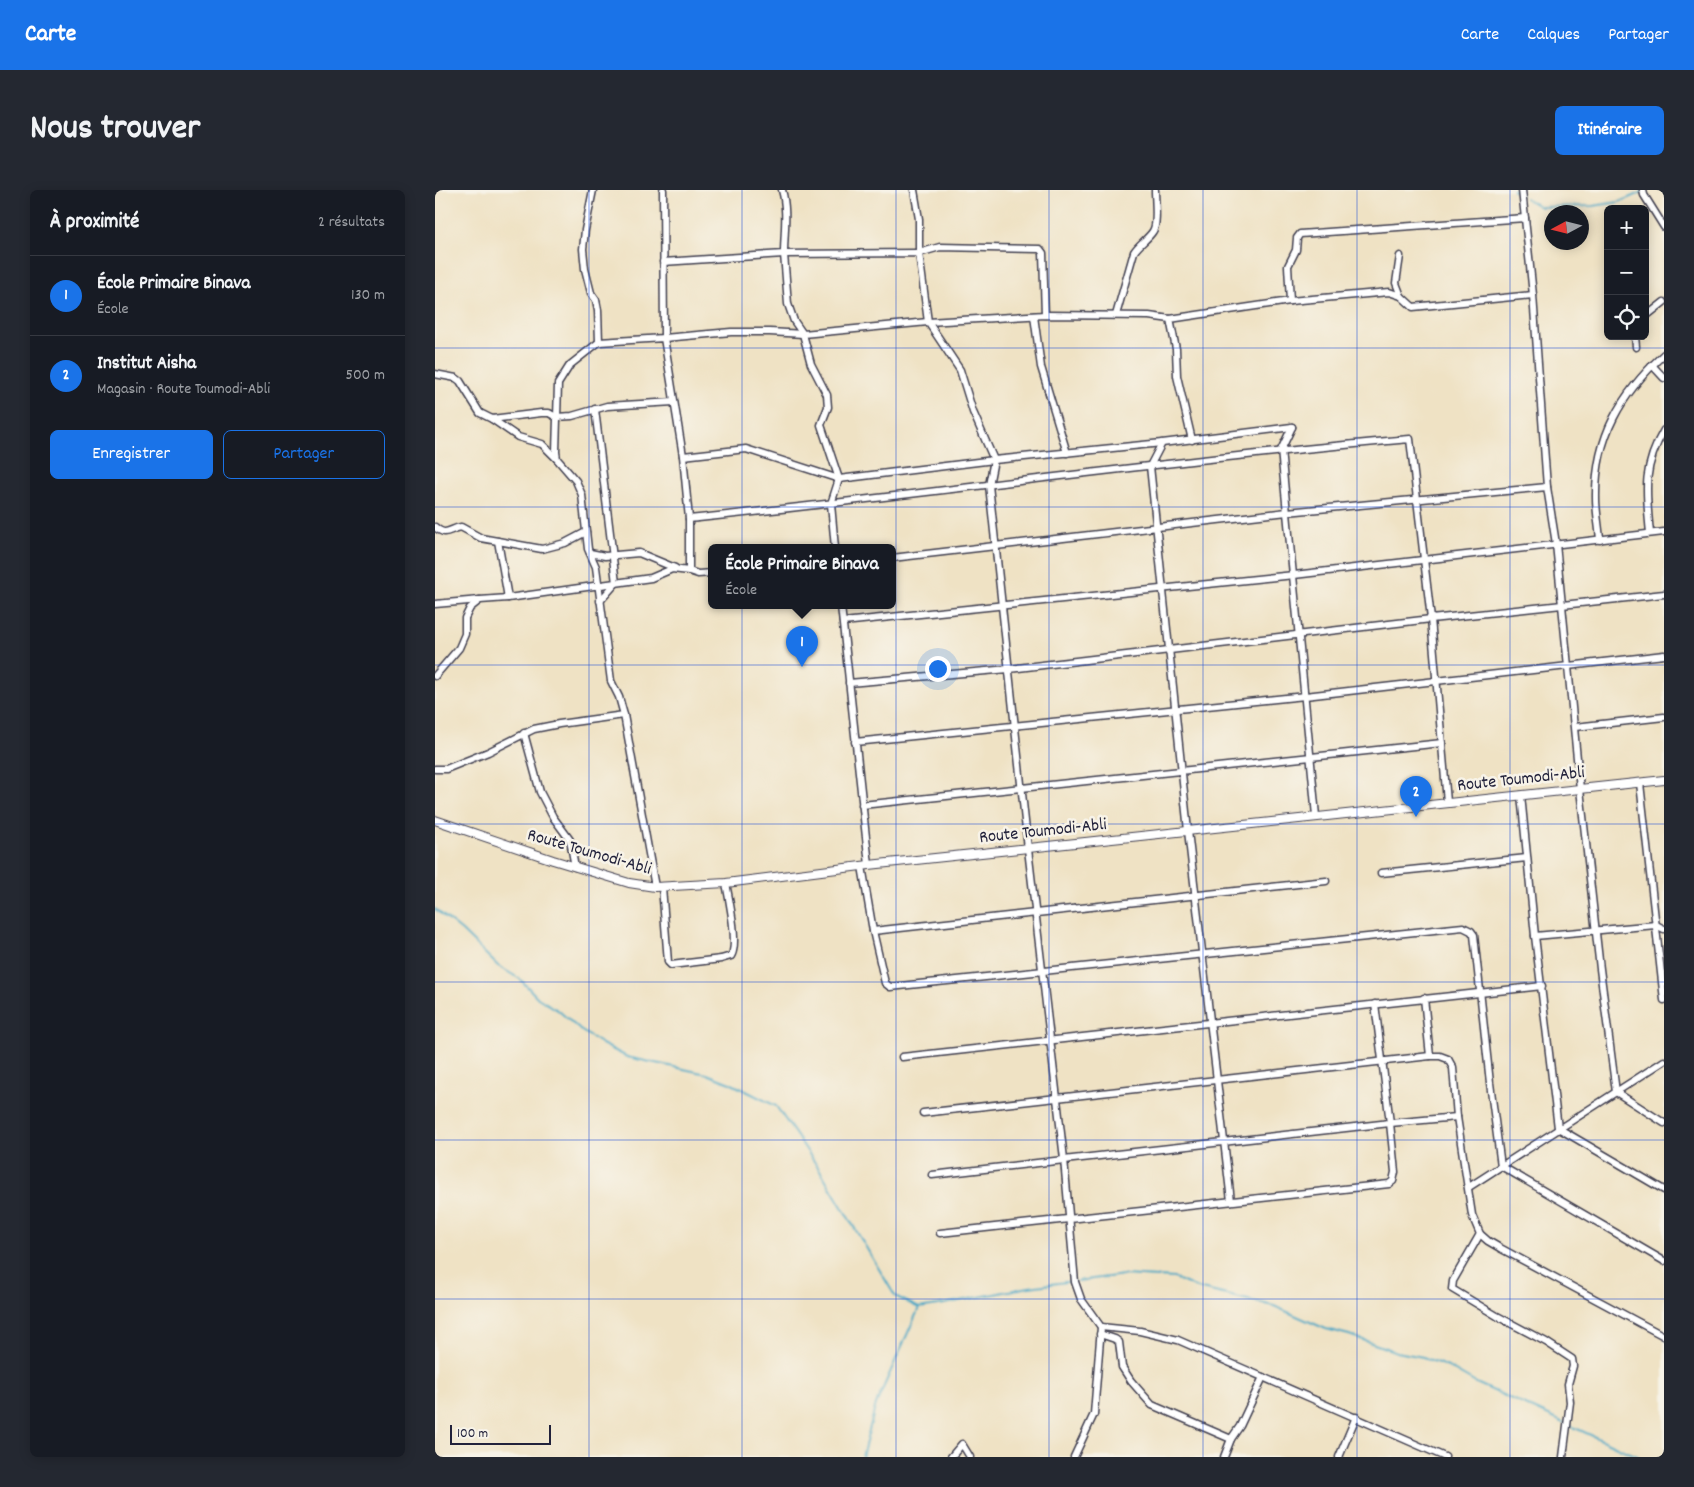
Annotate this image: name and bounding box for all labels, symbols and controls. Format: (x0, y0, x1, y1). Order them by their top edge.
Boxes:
text: Carte (25, 18, 76, 52)
text: Carte (1461, 23, 1499, 48)
text: Calques (1527, 23, 1580, 48)
text: Partager (1608, 23, 1669, 48)
text: Nous trouver (30, 105, 200, 155)
button: Itinéraire (1555, 106, 1664, 155)
north arrow (1544, 205, 1589, 250)
map controls (1604, 205, 1649, 340)
button: + (1604, 205, 1649, 250)
text: À proximité (50, 208, 139, 238)
text: 2 résultats (318, 211, 385, 234)
button: − (1604, 250, 1649, 295)
text: École Primaire Binava (97, 271, 250, 298)
text: 1 (64, 284, 68, 307)
text: 130 m (351, 284, 385, 307)
button: locate (1604, 295, 1649, 340)
text: École (97, 298, 129, 321)
text: Institut Aisha (97, 351, 196, 378)
text: 2 (63, 364, 70, 387)
text: 500 m (345, 364, 385, 387)
text: Magasin · Route Toumodi-Abli (97, 378, 270, 401)
button: Enregistrer (50, 430, 213, 479)
button: Partager (223, 430, 385, 479)
popup (708, 544, 896, 609)
text: École Primaire Binava (725, 552, 879, 579)
text: École (725, 579, 757, 602)
pin: 1 (786, 626, 818, 667)
your location (925, 656, 951, 682)
street label: Route Toumodi-Abli (1456, 761, 1586, 799)
pin: 2 (1400, 776, 1432, 817)
street label: Route Toumodi-Abli (978, 813, 1108, 851)
street label: Route Toumodi-Abli (524, 823, 654, 883)
scale bar (450, 1422, 551, 1445)
text: 100 m (457, 1424, 488, 1444)

